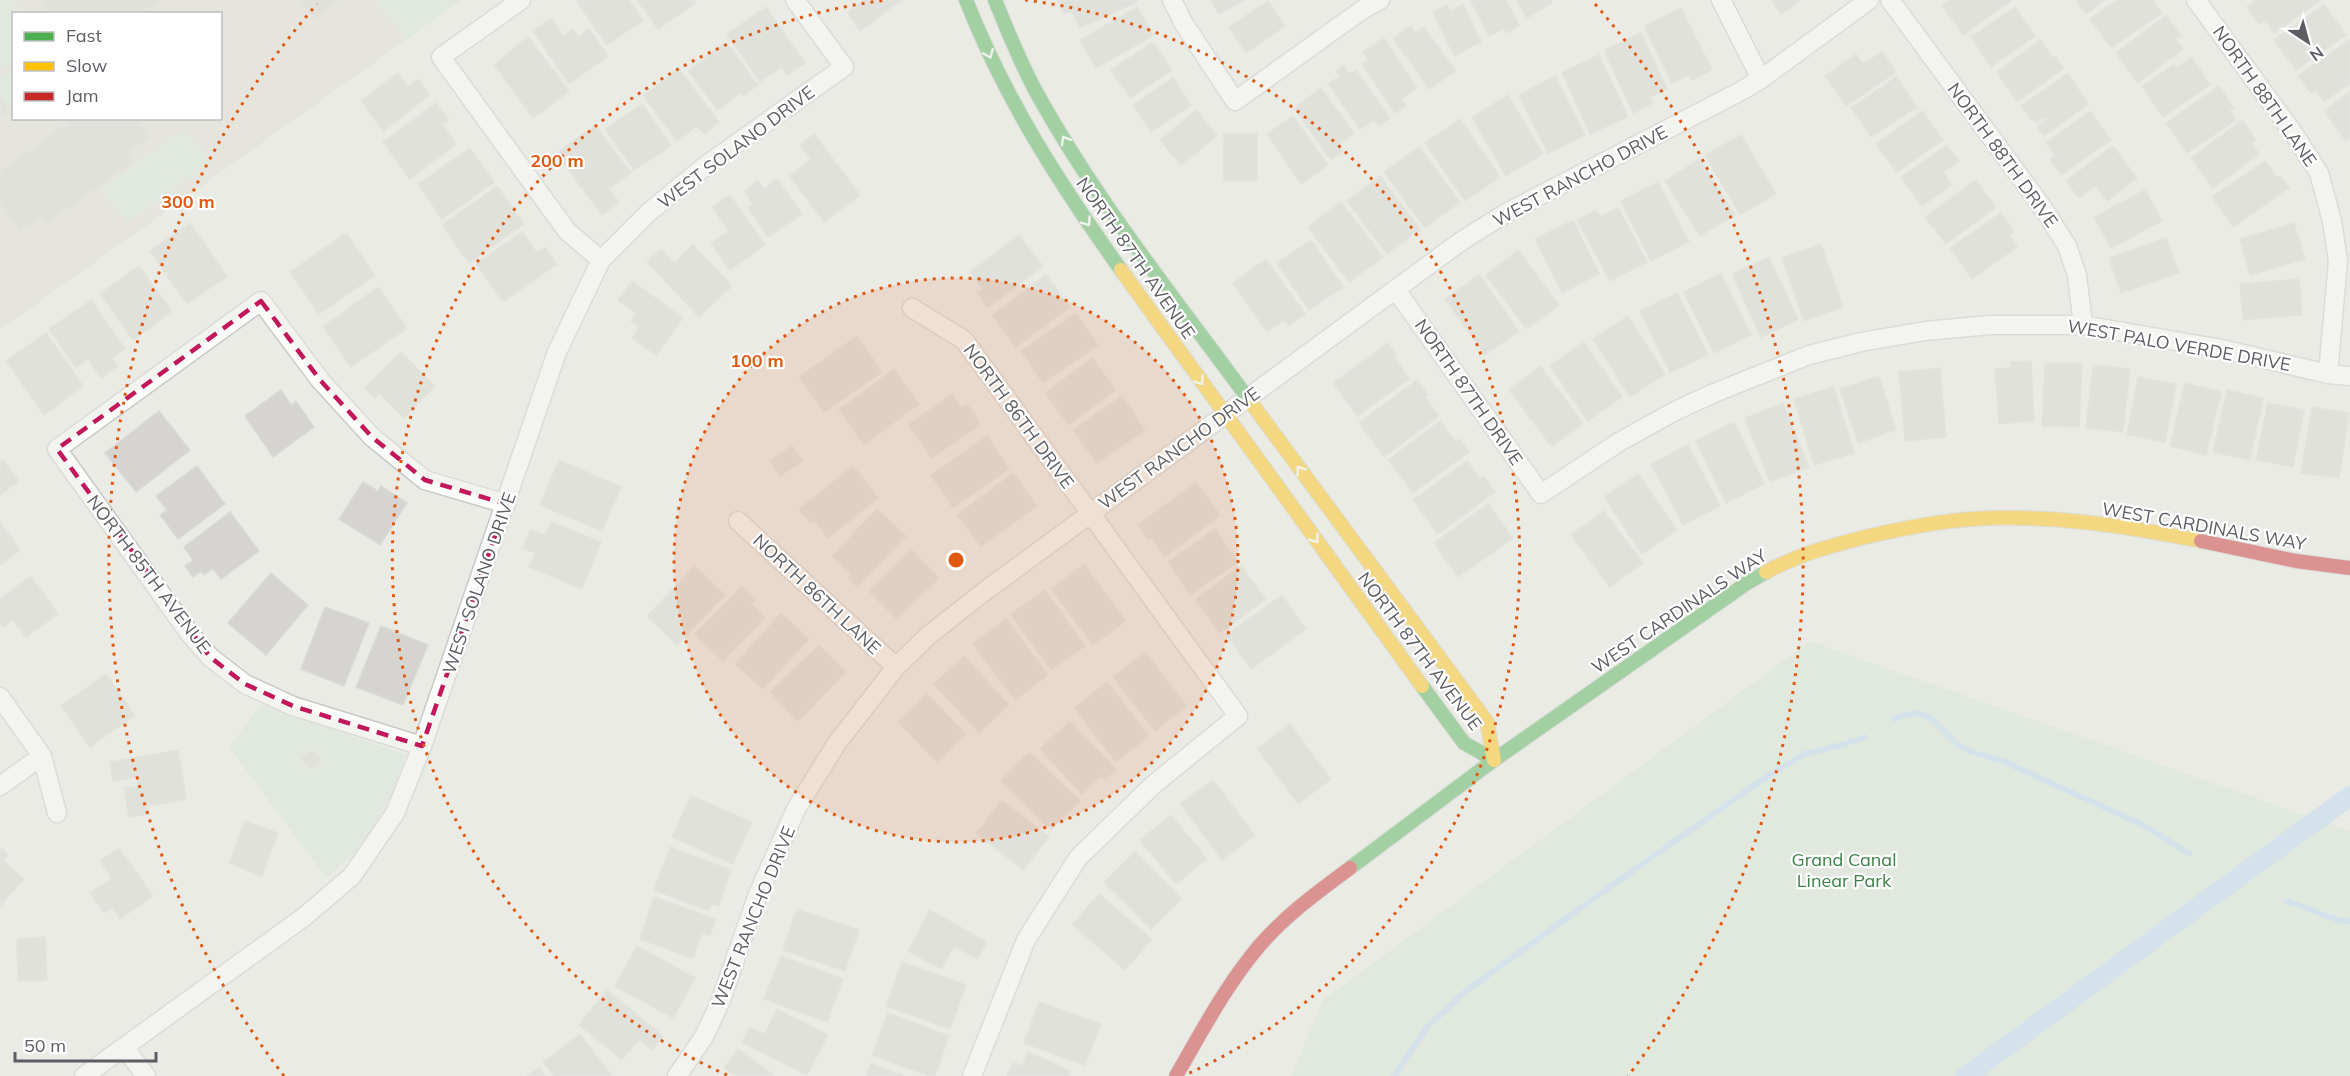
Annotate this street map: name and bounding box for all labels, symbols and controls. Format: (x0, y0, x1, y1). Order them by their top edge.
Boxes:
legend (12, 12, 222, 120)
north arrow (2278, 12, 2338, 72)
street label: NORTH 88TH LANE (2208, 22, 2322, 170)
text: Fast (66, 24, 102, 47)
one-way arrow (981, 48, 993, 59)
text: Slow (66, 54, 108, 77)
street label: NORTH 88TH DRIVE (1943, 78, 2063, 232)
street label: WEST SOLANO DRIVE (653, 80, 819, 214)
text: Jam (66, 84, 99, 107)
street label: WEST RANCHO DRIVE (1489, 120, 1671, 232)
one-way arrow (1061, 136, 1073, 146)
text: 200 m (530, 149, 584, 172)
street label: NORTH 87TH AVENUE (1071, 173, 1201, 343)
text: 300 m (161, 190, 215, 213)
one-way arrow (1080, 216, 1091, 227)
street label: NORTH 87TH DRIVE (1410, 314, 1528, 470)
street label: WEST PALO VERDE DRIVE (2066, 314, 2292, 376)
street label: NORTH 86TH DRIVE (959, 339, 1079, 493)
text: 100 m (730, 349, 784, 372)
one-way arrow (1193, 374, 1204, 385)
street label: WEST RANCHO DRIVE (1094, 382, 1264, 514)
one-way arrow (1296, 465, 1307, 476)
street label: WEST SOLANO DRIVE (437, 489, 521, 677)
street label: NORTH 85TH AVENUE (82, 490, 216, 658)
street label: WEST CARDINALS WAY (2100, 497, 2309, 555)
street label: NORTH 86TH LANE (748, 529, 886, 659)
one-way arrow (1307, 532, 1318, 543)
street label: WEST CARDINALS WAY (1587, 543, 1772, 678)
centre of rings (946, 550, 966, 570)
street label: NORTH 87TH AVENUE (1353, 567, 1487, 735)
street label: WEST RANCHO DRIVE (706, 823, 800, 1011)
park label: Grand Canal Linear Park (1792, 848, 1896, 892)
scale bar (15, 1025, 156, 1063)
text: 50 m (24, 1034, 66, 1057)

